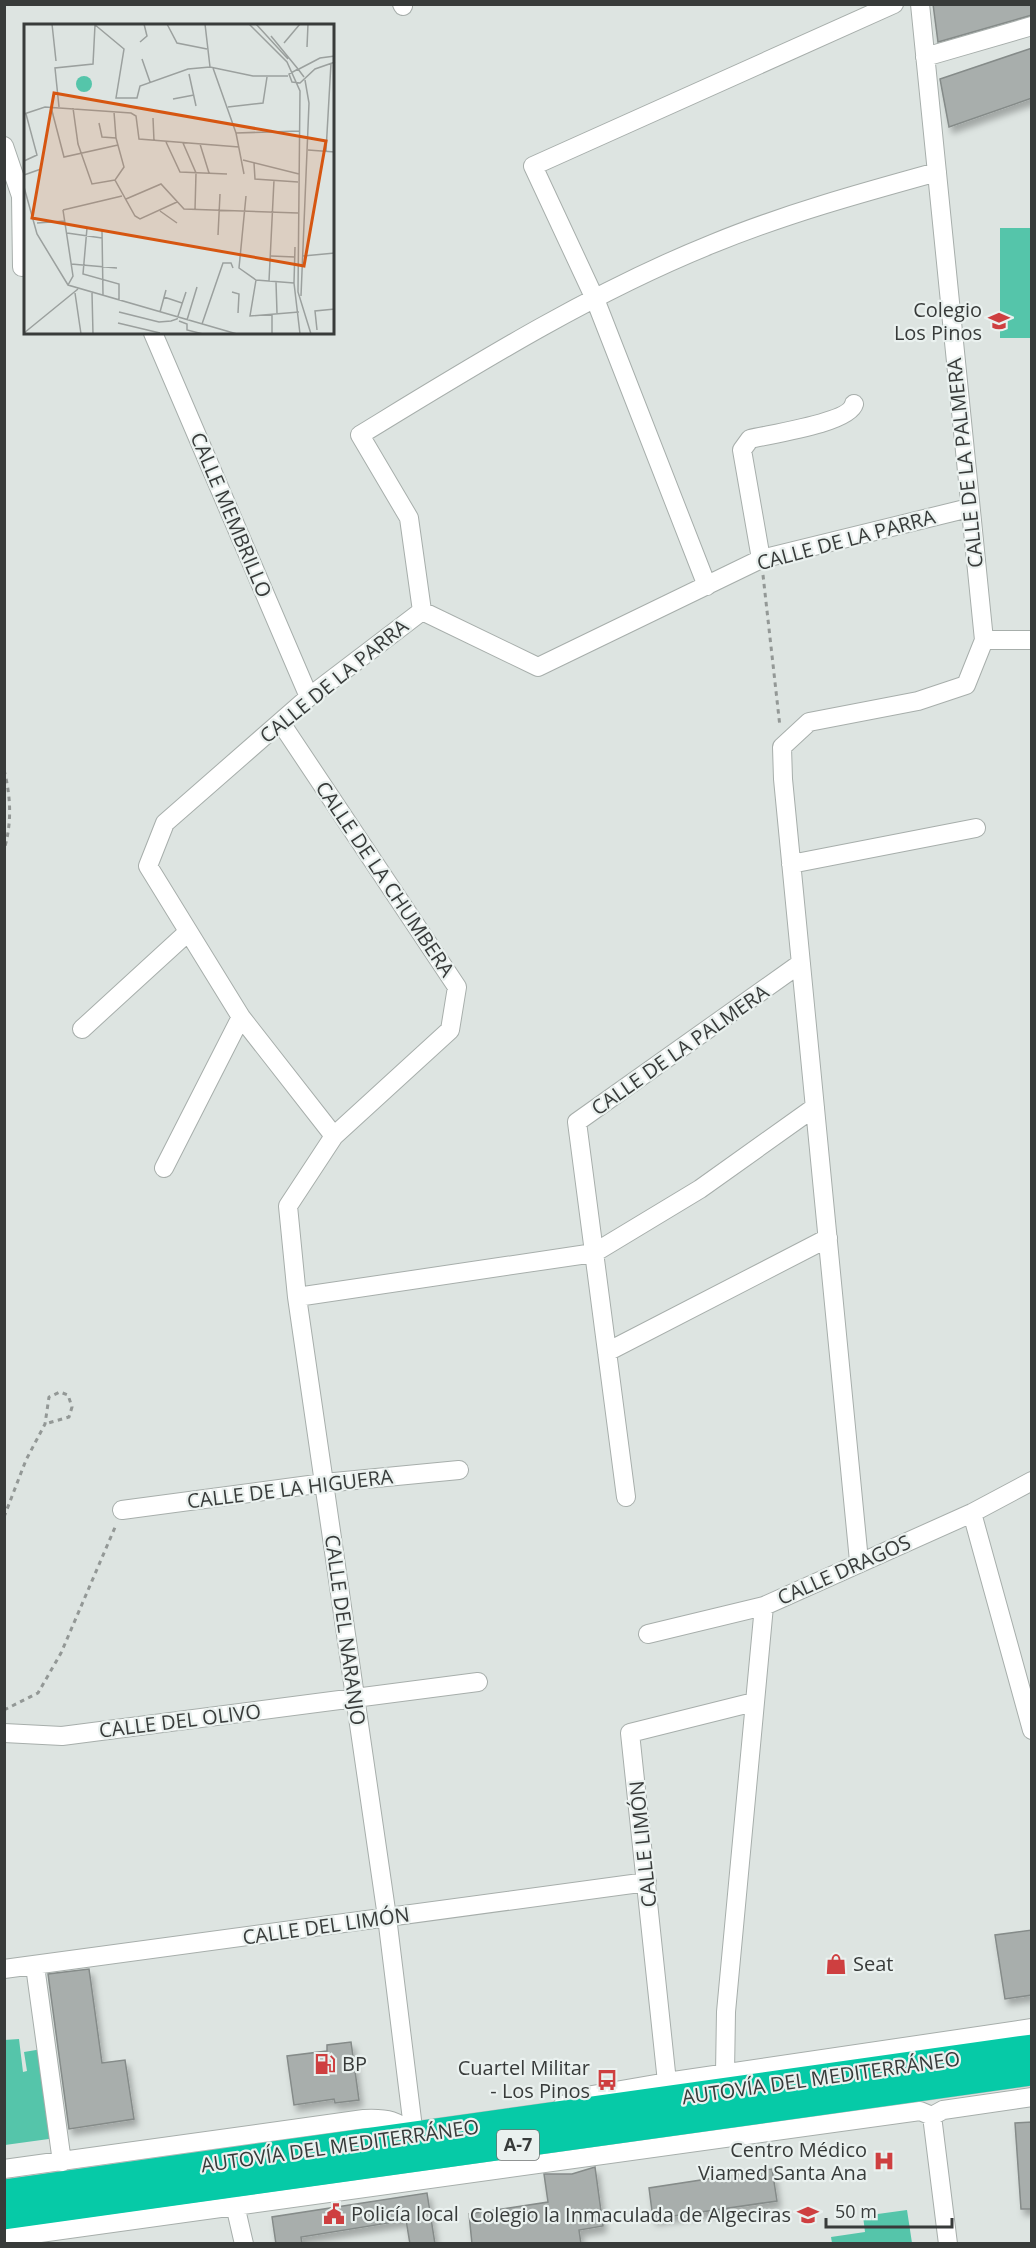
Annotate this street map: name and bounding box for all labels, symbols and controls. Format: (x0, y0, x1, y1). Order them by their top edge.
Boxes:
inset map (24, 24, 334, 334)
place label: Colegio Los Pinos (894, 296, 982, 346)
school or university icon: Colegio Los Pinos (987, 309, 1011, 333)
street label: CALLE DE LA PALMERA (940, 356, 989, 569)
street label: CALLE MEMBRILLO (184, 428, 278, 601)
street label: CALLE DE LA PARRA (754, 503, 938, 576)
street label: CALLE DE LA PARRA (254, 612, 414, 749)
street label: CALLE DE LA CHUMBERA (310, 776, 461, 982)
street label: CALLE DE LA PALMERA (586, 978, 774, 1121)
street label: CALLE DE LA HIGUERA (186, 1462, 395, 1515)
street label: CALLE DRAGOS (773, 1528, 915, 1611)
street label: CALLE DEL NARANJO (319, 1533, 372, 1727)
street label: CALLE DEL OLIVO (98, 1697, 262, 1744)
street label: CALLE LIMÓN (622, 1779, 663, 1909)
street label: CALLE DEL LIMÓN (241, 1900, 411, 1951)
place label: Seat (853, 1950, 893, 1977)
shop icon: Seat (824, 1952, 848, 1976)
street label: AUTOVÍA DEL MEDITERRÁNEO (680, 2045, 962, 2110)
place label: BP (342, 2050, 367, 2077)
fuel station icon: BP (313, 2052, 337, 2076)
place label: Cuartel Militar - Los Pinos (458, 2054, 590, 2104)
bus stop icon: Cuartel Militar - Los Pinos (595, 2068, 619, 2092)
street label: AUTOVÍA DEL MEDITERRÁNEO (199, 2113, 481, 2178)
road number: A-7 (497, 2130, 539, 2160)
place label: Centro Médico Viamed Santa Ana (698, 2136, 867, 2186)
hospital icon: Centro Médico Viamed Santa Ana (872, 2149, 896, 2173)
scale bar (826, 2191, 952, 2229)
text: 50 m (835, 2199, 877, 2223)
place label: Policía local (351, 2200, 459, 2227)
place label: Colegio la Inmaculada de Algeciras (470, 2201, 791, 2228)
public building icon: Policía local (322, 2202, 346, 2226)
school or university icon: Colegio la Inmaculada de Algeciras (796, 2203, 820, 2227)

